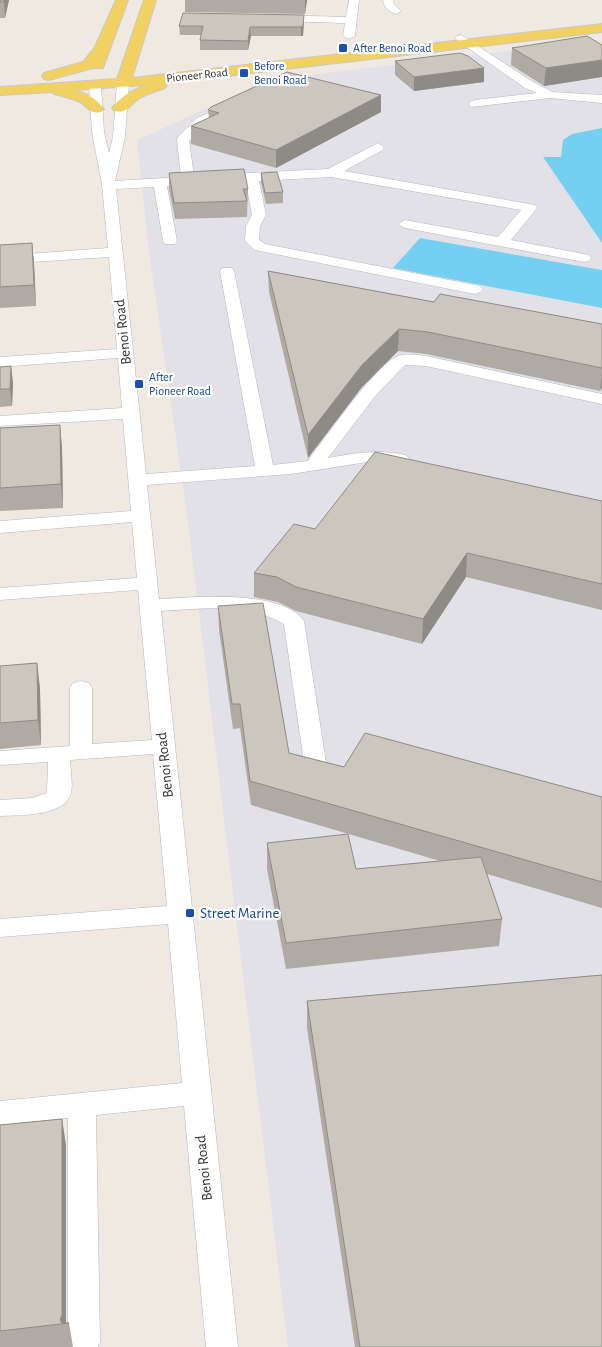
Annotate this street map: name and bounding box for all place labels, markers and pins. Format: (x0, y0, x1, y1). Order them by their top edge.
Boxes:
marker: After Benoi Road (337, 42, 349, 54)
place label: After Benoi Road (353, 42, 431, 54)
place label: Before Benoi Road (254, 60, 307, 86)
marker: Before Benoi Road (238, 67, 250, 79)
place label: After Pioneer Road (149, 371, 211, 397)
marker: After Pioneer Road (133, 378, 145, 390)
place label: Street Marine (200, 906, 279, 921)
marker: Street Marine (184, 907, 196, 919)

